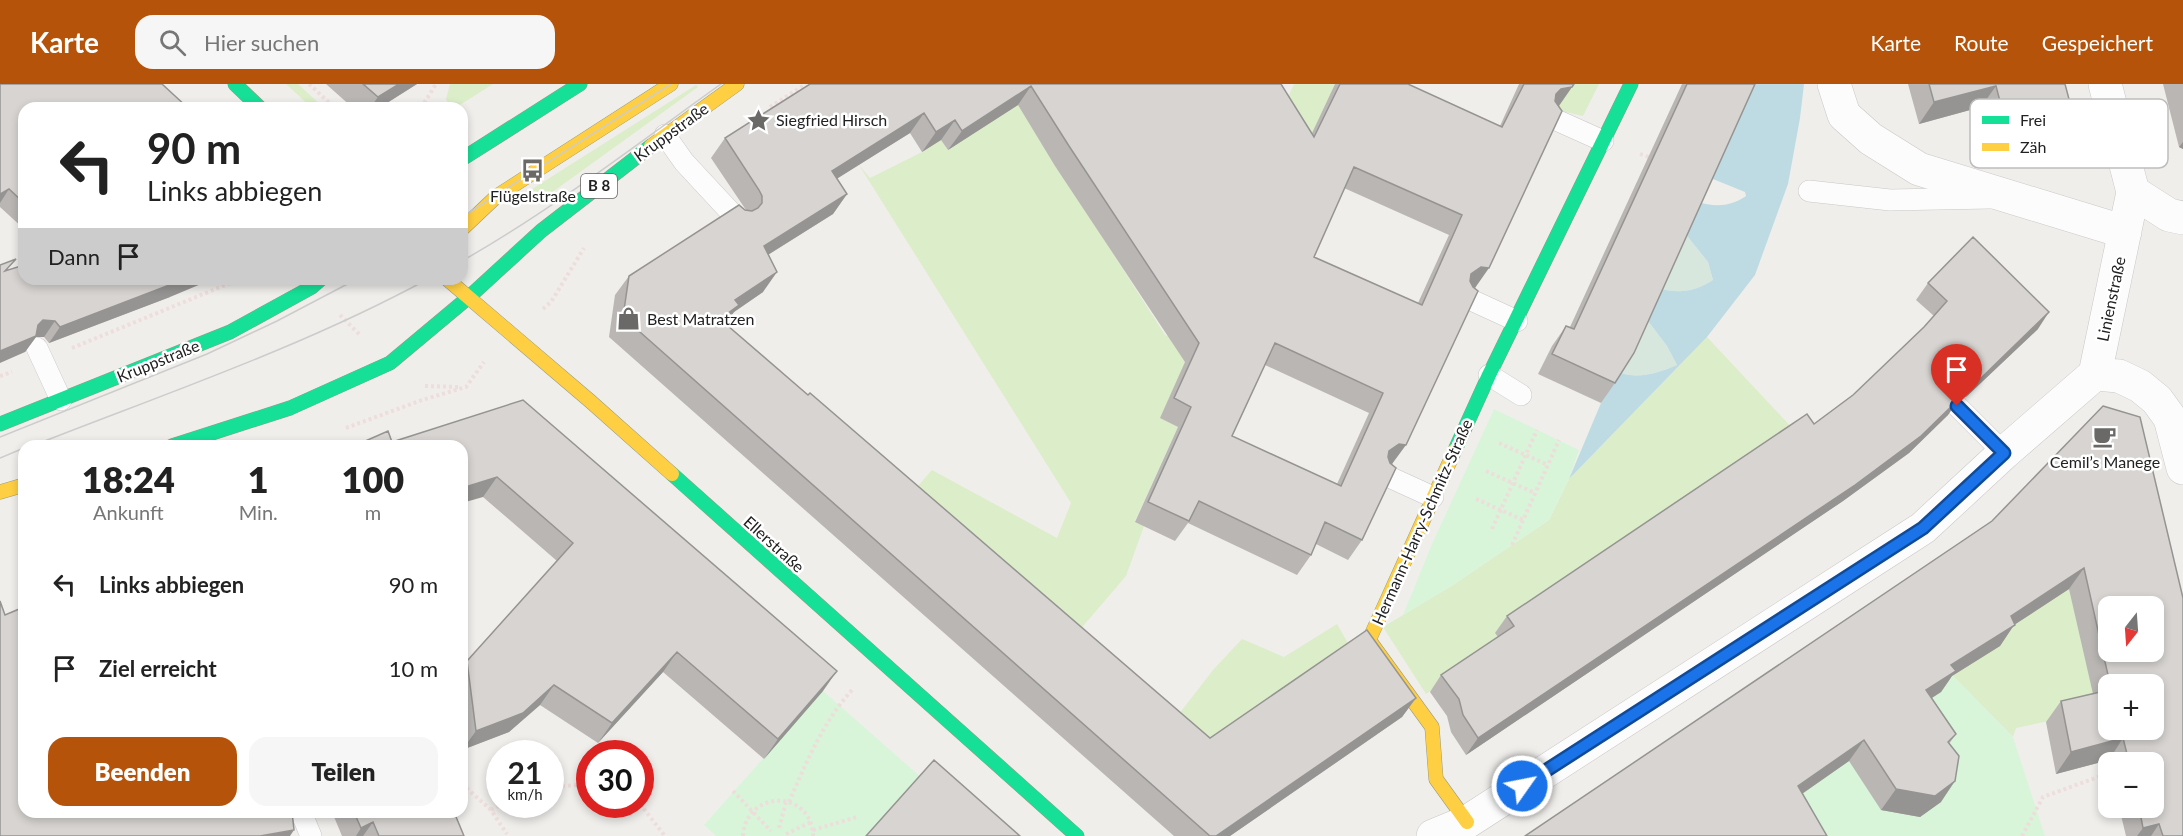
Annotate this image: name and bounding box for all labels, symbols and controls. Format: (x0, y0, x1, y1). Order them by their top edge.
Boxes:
search box (135, 15, 555, 69)
text: Karte (30, 25, 99, 59)
icon: search (156, 26, 189, 59)
text: Hier suchen (204, 29, 319, 56)
text: Karte (1871, 30, 1921, 55)
text: Route (1954, 30, 2009, 55)
text: Gespeichert (2042, 30, 2153, 55)
street label: Kruppstraße (630, 98, 712, 165)
legend (1970, 99, 2168, 168)
place icon: Siegfried Hirsch (745, 107, 771, 133)
place label: Siegfried Hirsch (776, 110, 887, 129)
text: Frei (2020, 110, 2046, 129)
text: 90 m (147, 123, 241, 173)
icon: left (48, 126, 126, 204)
text: Zäh (2020, 137, 2046, 156)
bus stop icon: Flügelstraße (520, 158, 546, 184)
text: Links abbiegen (147, 174, 322, 207)
road number: B 8 (581, 174, 617, 198)
place label: Flügelstraße (490, 186, 576, 205)
icon: arrive (112, 240, 145, 273)
text: Dann (48, 243, 100, 270)
street label: Linienstraße (2092, 255, 2129, 343)
shop icon: Best Matratzen (616, 306, 642, 332)
place label: Best Matratzen (647, 309, 754, 328)
street label: Kruppstraße (114, 335, 202, 386)
pin (1931, 344, 1982, 406)
icon: arrive (1940, 353, 1973, 386)
street label: Hermann-Harry-Schmitz-Straße (1367, 416, 1476, 628)
cafe icon: Cemil’s Manege (2092, 424, 2118, 450)
place label: Cemil’s Manege (2050, 452, 2160, 471)
text: 18:24 (82, 457, 175, 501)
text: 1 (248, 457, 269, 501)
text: 100 (342, 457, 404, 501)
text: Ankunft (93, 500, 164, 524)
text: Min. (239, 500, 278, 524)
text: m (365, 500, 381, 524)
street label: Ellerstraße (740, 511, 809, 576)
icon: left (48, 568, 81, 601)
text: Links abbiegen (99, 571, 244, 598)
text: 90 m (389, 571, 438, 598)
north arrow (2098, 596, 2164, 662)
map controls (2098, 596, 2164, 818)
icon: arrive (48, 652, 81, 685)
text: Ziel erreicht (99, 655, 217, 682)
text: 10 m (389, 655, 438, 682)
button: + (2098, 674, 2164, 740)
button: Beenden (48, 737, 237, 806)
button: Teilen (249, 737, 438, 806)
speed limit sign: 30 (576, 740, 654, 818)
button: − (2098, 752, 2164, 818)
text: 21 (508, 754, 542, 790)
position arrow (1490, 754, 1554, 818)
text: km/h (507, 785, 543, 803)

